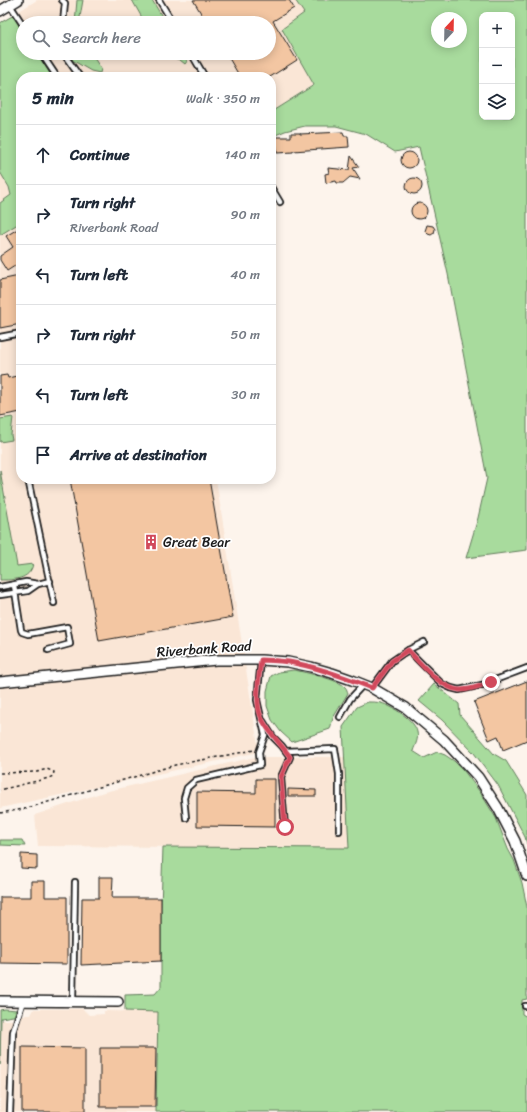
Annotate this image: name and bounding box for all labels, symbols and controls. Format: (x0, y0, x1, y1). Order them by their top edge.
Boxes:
north arrow (431, 12, 467, 48)
map controls (479, 12, 515, 120)
button: + (479, 12, 515, 48)
search box (16, 16, 276, 60)
text: Search here (62, 25, 141, 51)
icon: search (30, 27, 52, 49)
button: − (479, 48, 515, 84)
text: 5 min (32, 83, 74, 113)
button: layers (479, 84, 515, 120)
text: Walk · 350 m (186, 87, 260, 110)
text: Continue (70, 142, 130, 168)
text: 140 m (225, 143, 260, 166)
icon: ahead (32, 144, 54, 166)
text: Turn right (70, 190, 135, 216)
text: 90 m (230, 203, 260, 226)
icon: right (32, 204, 54, 226)
text: Riverbank Road (70, 216, 158, 239)
text: Turn left (70, 262, 128, 288)
text: 40 m (230, 263, 260, 286)
icon: left (32, 264, 54, 286)
text: Turn right (70, 322, 135, 348)
text: 50 m (230, 323, 260, 346)
icon: right (32, 324, 54, 346)
text: Turn left (70, 382, 128, 408)
text: 30 m (231, 383, 260, 406)
icon: left (32, 384, 54, 406)
text: Arrive at destination (70, 442, 207, 468)
icon: arrive (32, 444, 54, 466)
place label: Great Bear (163, 530, 231, 555)
building icon: Great Bear (142, 533, 160, 551)
street label: Riverbank Road (156, 633, 254, 665)
route end (482, 673, 500, 691)
route start (276, 818, 294, 836)

